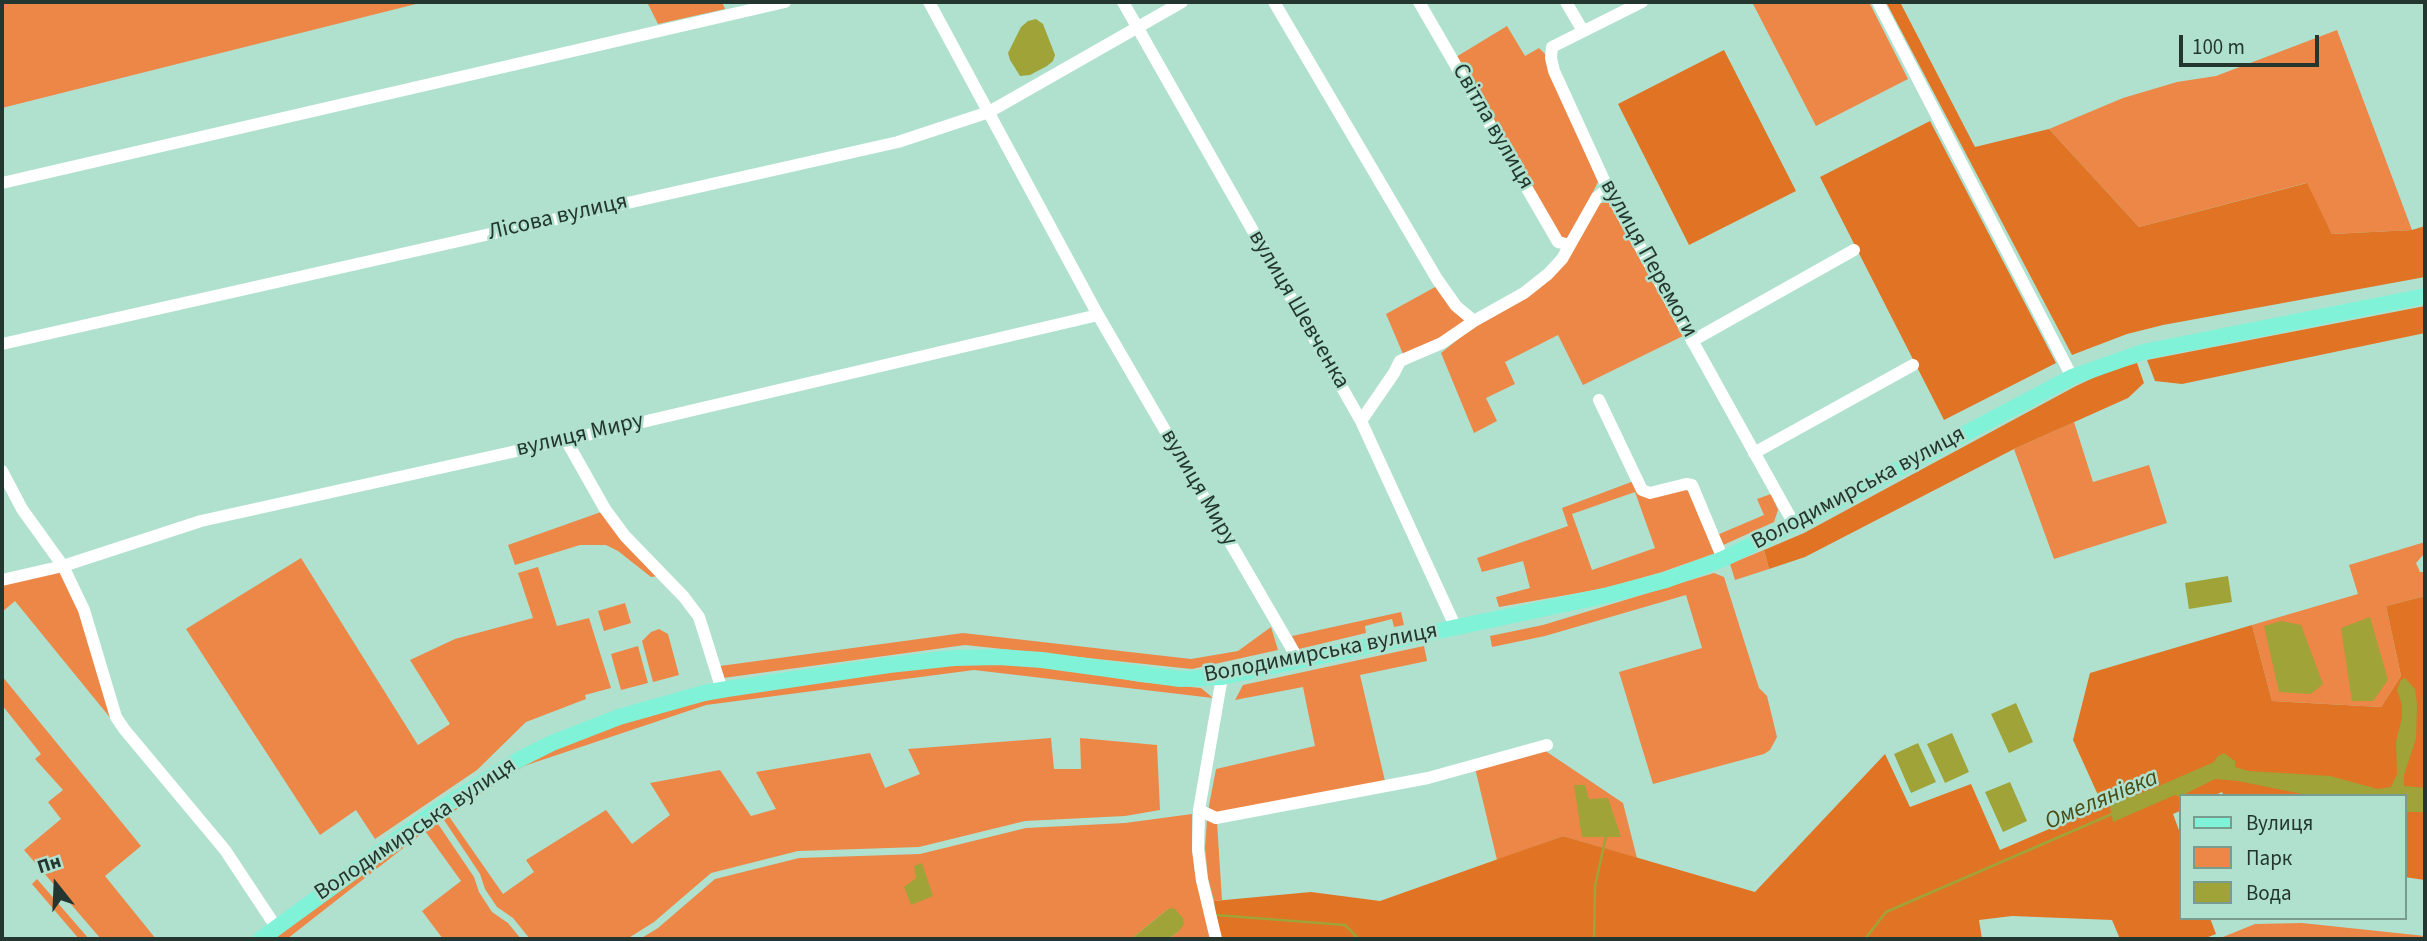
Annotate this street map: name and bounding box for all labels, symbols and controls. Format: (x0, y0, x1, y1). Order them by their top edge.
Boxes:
scale bar (2182, 21, 2322, 65)
text: 100 m (2192, 32, 2245, 62)
street label: Світла вулиця (1445, 59, 1539, 195)
street label: вулиця Перемоги (1593, 175, 1703, 343)
street label: Лісова вулиця (485, 189, 631, 247)
street label: вулиця Шевченка (1241, 226, 1355, 394)
street label: вулиця Миру (514, 408, 646, 464)
street label: Володимирська вулиця (1748, 421, 1970, 557)
street label: вулиця Миру (1154, 425, 1242, 551)
street label: Володимирська вулиця (1202, 618, 1440, 690)
street label: Володимирська вулиця (310, 752, 522, 908)
water label: Омелянівка (2041, 764, 2163, 838)
legend (2178, 794, 2406, 920)
text: Вулиця (2246, 808, 2313, 838)
text: Парк (2246, 843, 2292, 873)
text: Пн (34, 848, 65, 881)
north arrow (21, 850, 91, 920)
text: Вода (2246, 878, 2292, 908)

